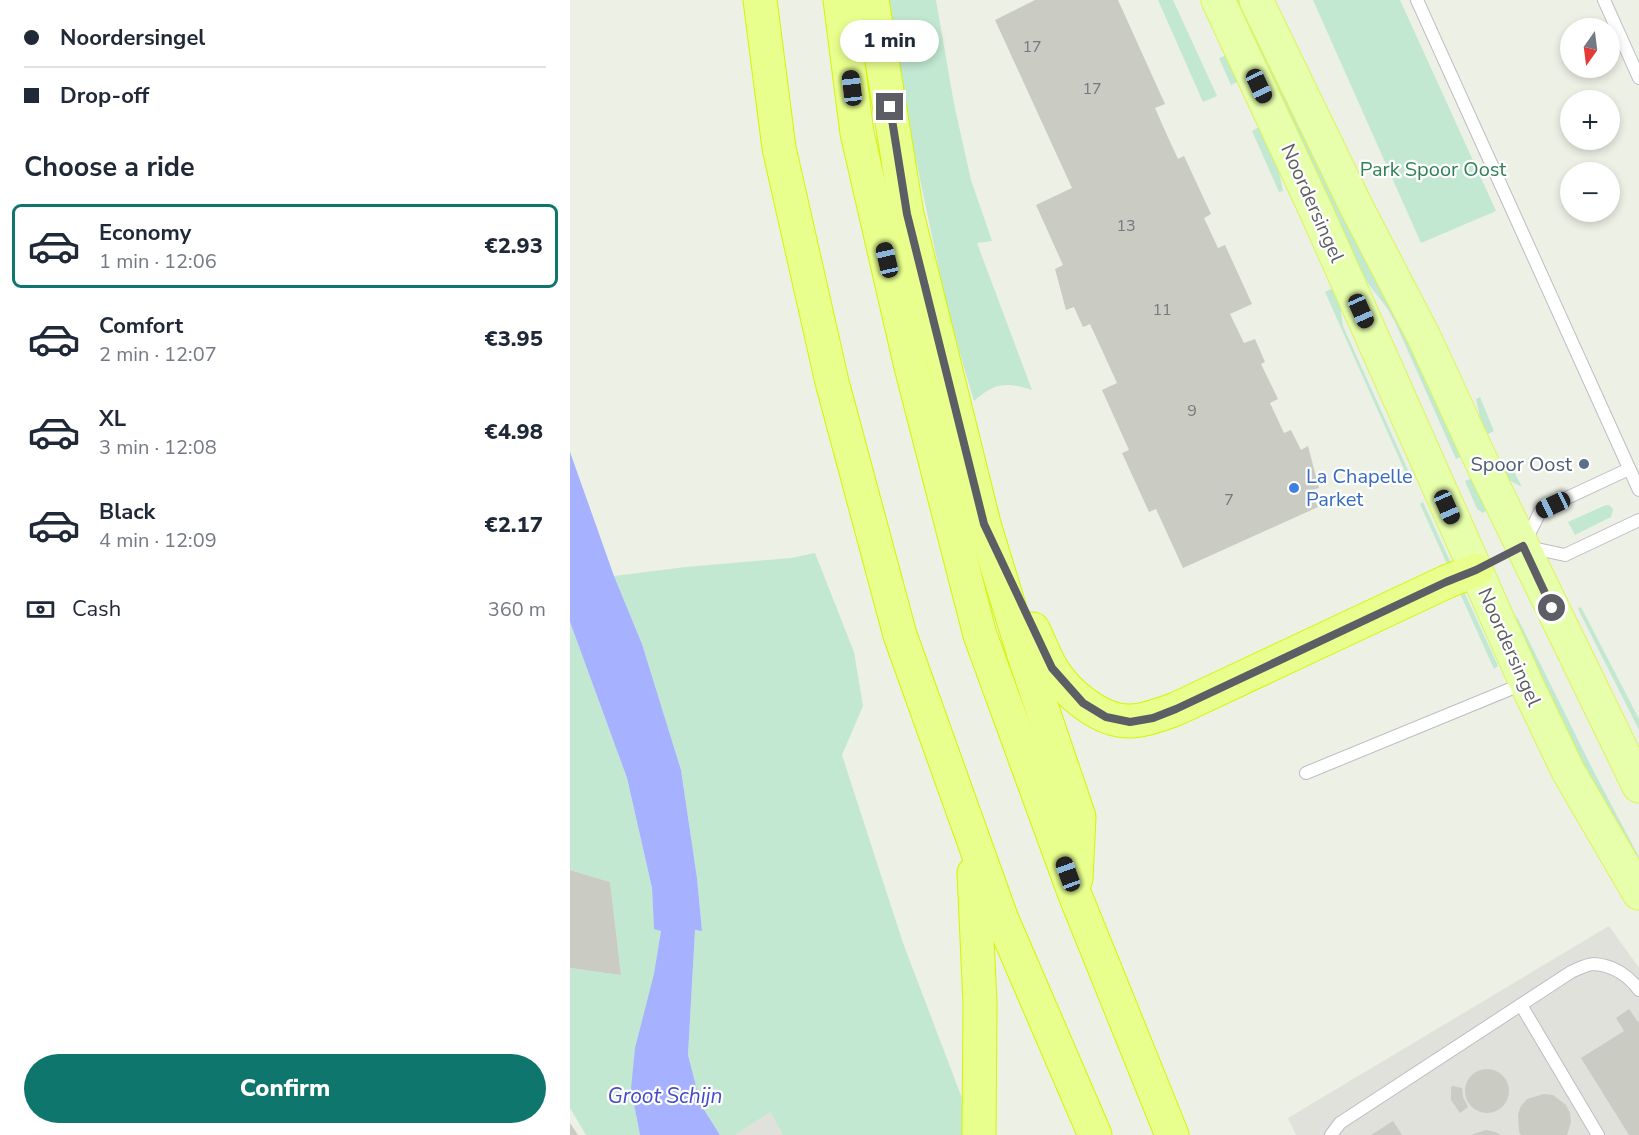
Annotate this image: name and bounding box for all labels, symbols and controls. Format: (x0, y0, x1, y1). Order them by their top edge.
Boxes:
north arrow (1560, 18, 1620, 78)
map controls (1560, 18, 1620, 222)
callout: 1 min (840, 20, 940, 62)
text: Noordersingel (60, 23, 205, 53)
text: 1 min (863, 27, 916, 54)
house number: 17 (1022, 36, 1042, 58)
car (1243, 66, 1275, 106)
car (841, 69, 863, 107)
house number: 17 (1082, 78, 1102, 100)
text: Drop-off (60, 81, 149, 111)
button: + (1560, 90, 1620, 150)
route end (876, 93, 903, 120)
street label: Noordersingel (1274, 140, 1351, 267)
text: Choose a ride (24, 149, 195, 186)
park label: Park Spoor Oost (1360, 156, 1507, 183)
button: − (1560, 162, 1620, 222)
house number: 13 (1116, 215, 1136, 237)
text: Economy (99, 218, 191, 248)
icon: car (27, 219, 81, 273)
text: €2.93 (484, 231, 543, 261)
car (874, 240, 900, 280)
text: 1 min · 12:06 (99, 248, 217, 275)
car (1345, 291, 1377, 331)
house number: 11 (1152, 299, 1172, 321)
text: Comfort (99, 311, 183, 341)
icon: car (27, 312, 81, 366)
text: €3.95 (484, 324, 543, 354)
text: 2 min · 12:07 (99, 341, 217, 368)
house number: 9 (1187, 400, 1197, 422)
text: XL (99, 404, 126, 434)
icon: car (27, 405, 81, 459)
text: €4.98 (484, 417, 543, 447)
text: 3 min · 12:08 (99, 434, 217, 461)
place label: Spoor Oost (1471, 451, 1573, 478)
marker: Spoor Oost (1577, 457, 1591, 471)
place label: La Chapelle Parket (1306, 463, 1413, 513)
marker: La Chapelle Parket (1287, 481, 1301, 495)
car (1431, 487, 1463, 527)
house number: 7 (1224, 489, 1234, 511)
car (1533, 489, 1573, 521)
text: Black (99, 497, 155, 527)
icon: car (27, 498, 81, 552)
text: €2.17 (484, 510, 543, 540)
text: 4 min · 12:09 (99, 527, 217, 554)
street label: Noordersingel (1471, 584, 1548, 711)
icon: cash (24, 593, 57, 626)
text: Cash (72, 594, 121, 624)
route start (1538, 594, 1565, 621)
text: 360 m (488, 596, 546, 623)
car (1053, 854, 1083, 894)
button: Confirm (24, 1054, 546, 1123)
water label: Groot Schijn (608, 1082, 722, 1110)

